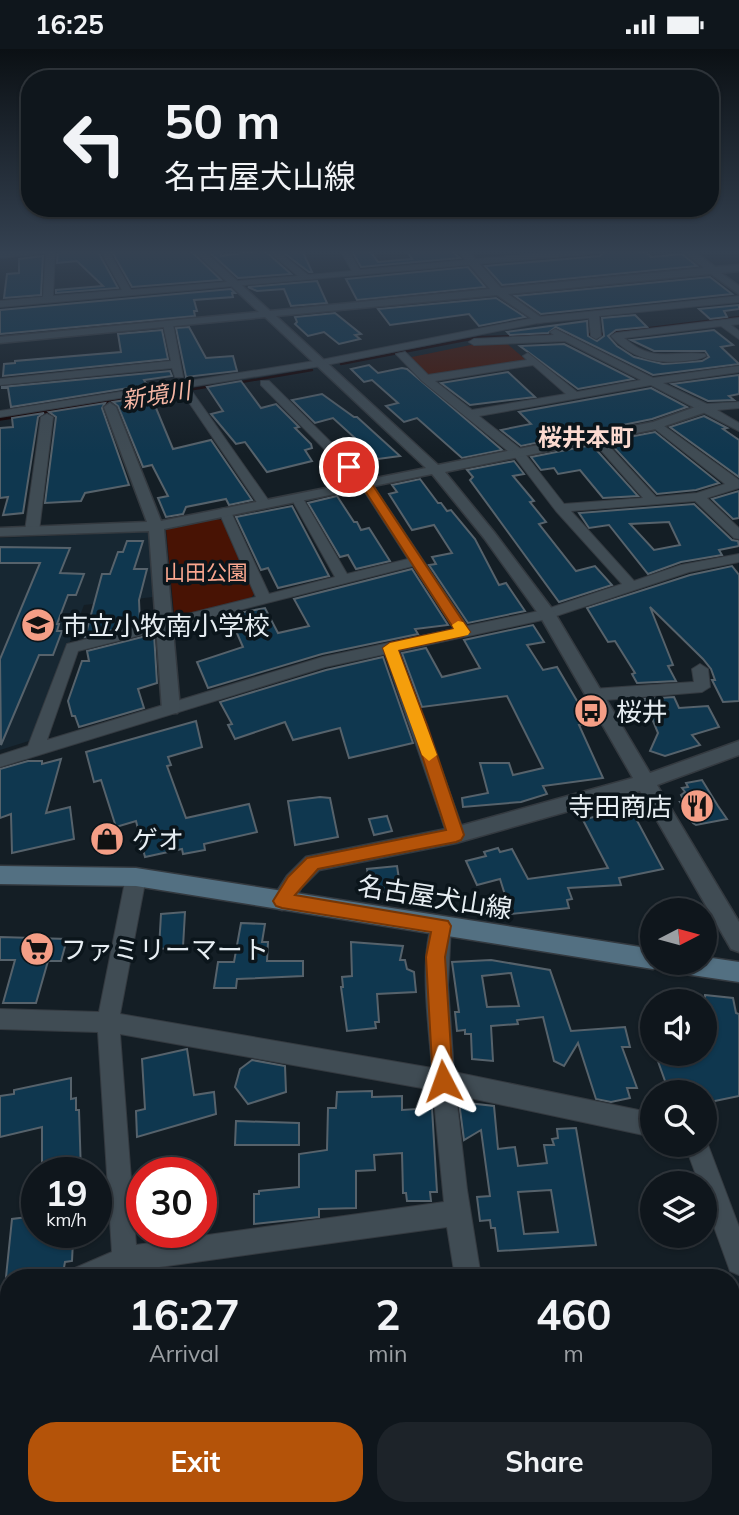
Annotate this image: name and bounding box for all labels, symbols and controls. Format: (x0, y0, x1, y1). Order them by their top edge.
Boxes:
text: 16:25 (35, 8, 104, 41)
text: 50 m (164, 90, 280, 151)
icon: left (49, 98, 140, 189)
text: 名古屋犬山線 (164, 156, 356, 196)
water label: 新境川 (120, 375, 195, 415)
district label: 桜井本町 (538, 422, 634, 452)
pin (319, 437, 379, 497)
icon: arrive (330, 448, 368, 486)
park label: 山田公園 (164, 559, 248, 585)
school or university icon: 市立小牧南小学校 (19, 606, 57, 644)
place label: 市立小牧南小学校 (62, 609, 270, 642)
bus stop icon: 桜井 (572, 692, 610, 730)
place label: 桜井 (616, 695, 668, 728)
restaurant icon: 寺田商店 (678, 787, 716, 825)
place label: 寺田商店 (568, 790, 672, 823)
shop icon: ゲオ (88, 820, 126, 858)
place label: ゲオ (132, 823, 184, 856)
street label: 名古屋犬山線 (355, 869, 515, 925)
north arrow (640, 898, 718, 975)
map controls (640, 898, 717, 1248)
supermarket icon: ファミリーマート (18, 930, 56, 968)
place label: ファミリーマート (61, 933, 269, 966)
button: sound (640, 989, 717, 1066)
position arrow (406, 1044, 480, 1118)
button: search (640, 1080, 717, 1157)
speed limit sign: 30 (126, 1157, 217, 1248)
text: 19 (45, 1171, 88, 1215)
button: layers (640, 1171, 717, 1248)
text: km/h (46, 1208, 87, 1231)
text: 16:27 (129, 1288, 240, 1341)
text: 2 (375, 1288, 400, 1341)
text: 460 (536, 1288, 611, 1341)
text: Arrival (149, 1339, 219, 1368)
text: min (368, 1339, 407, 1368)
text: m (564, 1339, 584, 1368)
button: Exit (28, 1422, 363, 1502)
button: Share (377, 1422, 712, 1502)

